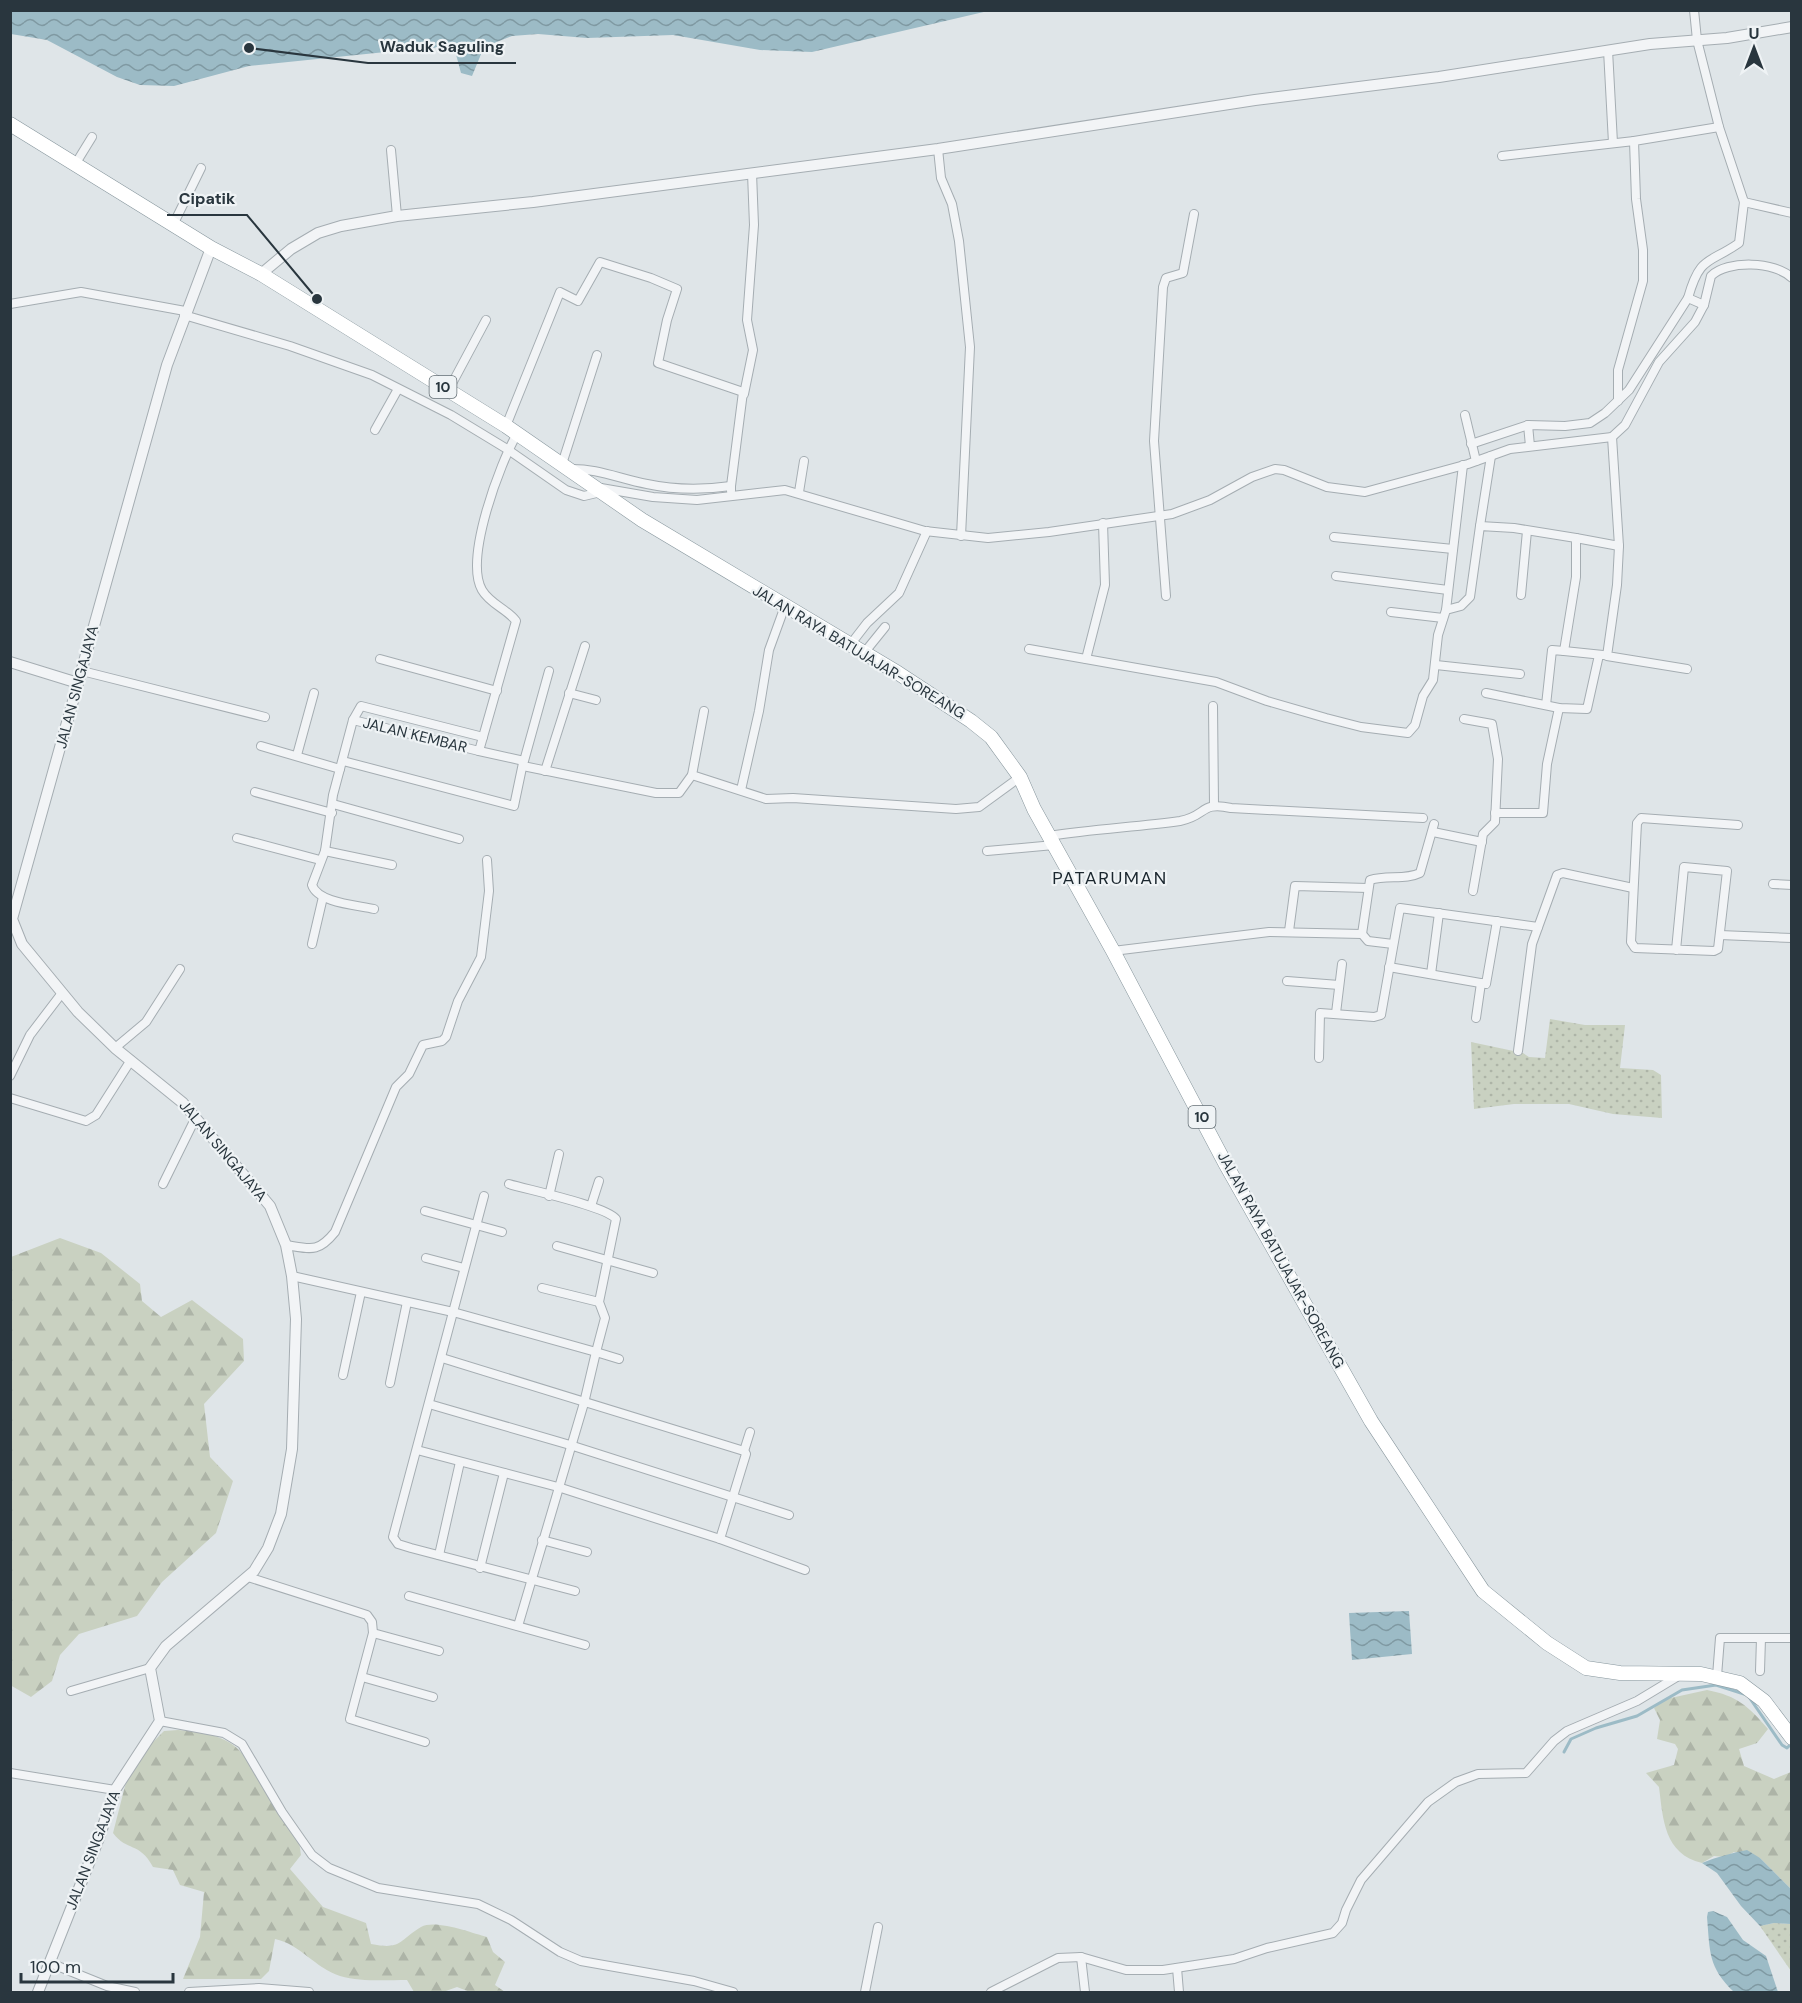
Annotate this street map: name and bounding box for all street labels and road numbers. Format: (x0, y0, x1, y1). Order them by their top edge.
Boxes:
road number: 10 (430, 376, 456, 398)
street label: JALAN RAYA BATUJAJAR-SOREANG (749, 580, 969, 724)
street label: JALAN SINGAJAYA (51, 623, 103, 751)
street label: JALAN KEMBAR (361, 712, 469, 758)
street label: JALAN SINGAJAYA (175, 1096, 271, 1206)
road number: 10 (1188, 1106, 1216, 1128)
street label: JALAN RAYA BATUJAJAR-SOREANG (1213, 1148, 1349, 1372)
street label: JALAN SINGAJAYA (61, 1787, 125, 1913)

